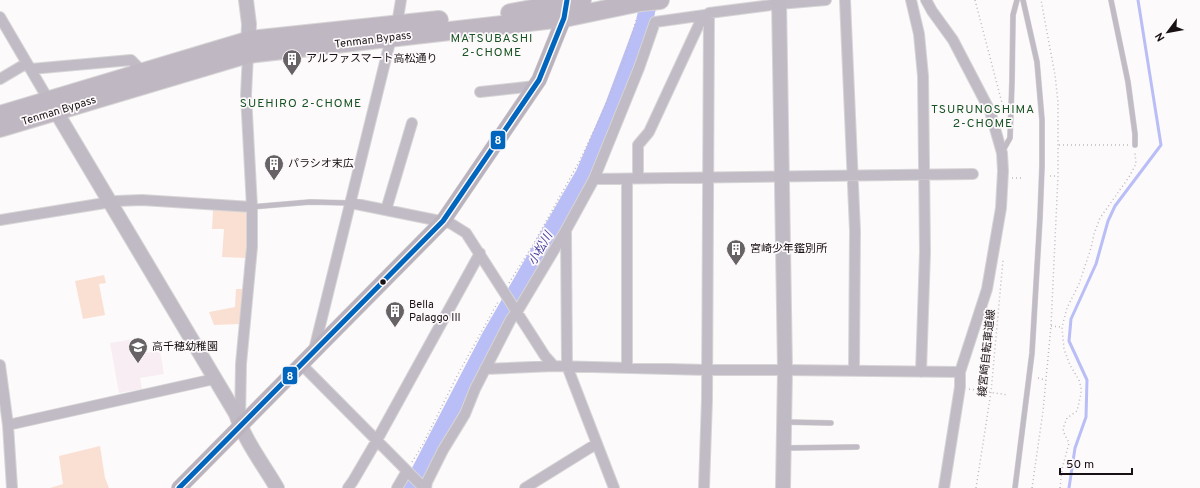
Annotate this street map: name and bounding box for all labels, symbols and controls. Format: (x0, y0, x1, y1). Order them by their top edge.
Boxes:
north arrow (1148, 12, 1188, 52)
street label: Tenman Bypass (334, 28, 412, 52)
text: N (1152, 30, 1168, 44)
district label: MATSUBASHI 2-CHOME (451, 31, 533, 61)
building icon: アルファスマート高松通り (281, 48, 303, 76)
place label: アルファスマート高松通り (306, 52, 438, 66)
street label: Tenman Bypass (20, 93, 98, 129)
district label: SUEHIRO 2-CHOME (240, 96, 362, 112)
district label: TSURUNOSHIMA 2-CHOME (931, 102, 1035, 132)
line badge: 8 (490, 130, 506, 150)
text: 8 (495, 134, 502, 148)
building icon: パラシオ末広 (263, 153, 285, 181)
place label: パラシオ末広 (288, 157, 354, 171)
water label: 小松川 (525, 228, 558, 269)
building icon: 宮崎少年鑑別所 (725, 238, 747, 266)
place label: 宮崎少年鑑別所 (750, 242, 828, 256)
unlabelled marker (378, 277, 388, 287)
place label: Bella Palaggo III (409, 298, 461, 325)
building icon: Bella Palaggo III (384, 300, 406, 328)
street label: 綾宮崎自転車道線 (975, 309, 999, 397)
school or university icon: 高千穂幼稚園 (127, 336, 149, 364)
place label: 高千穂幼稚園 (152, 340, 218, 354)
line badge: 8 (282, 366, 298, 385)
text: 8 (287, 370, 294, 384)
scale bar (1060, 450, 1132, 476)
text: 50 m (1066, 457, 1094, 473)

